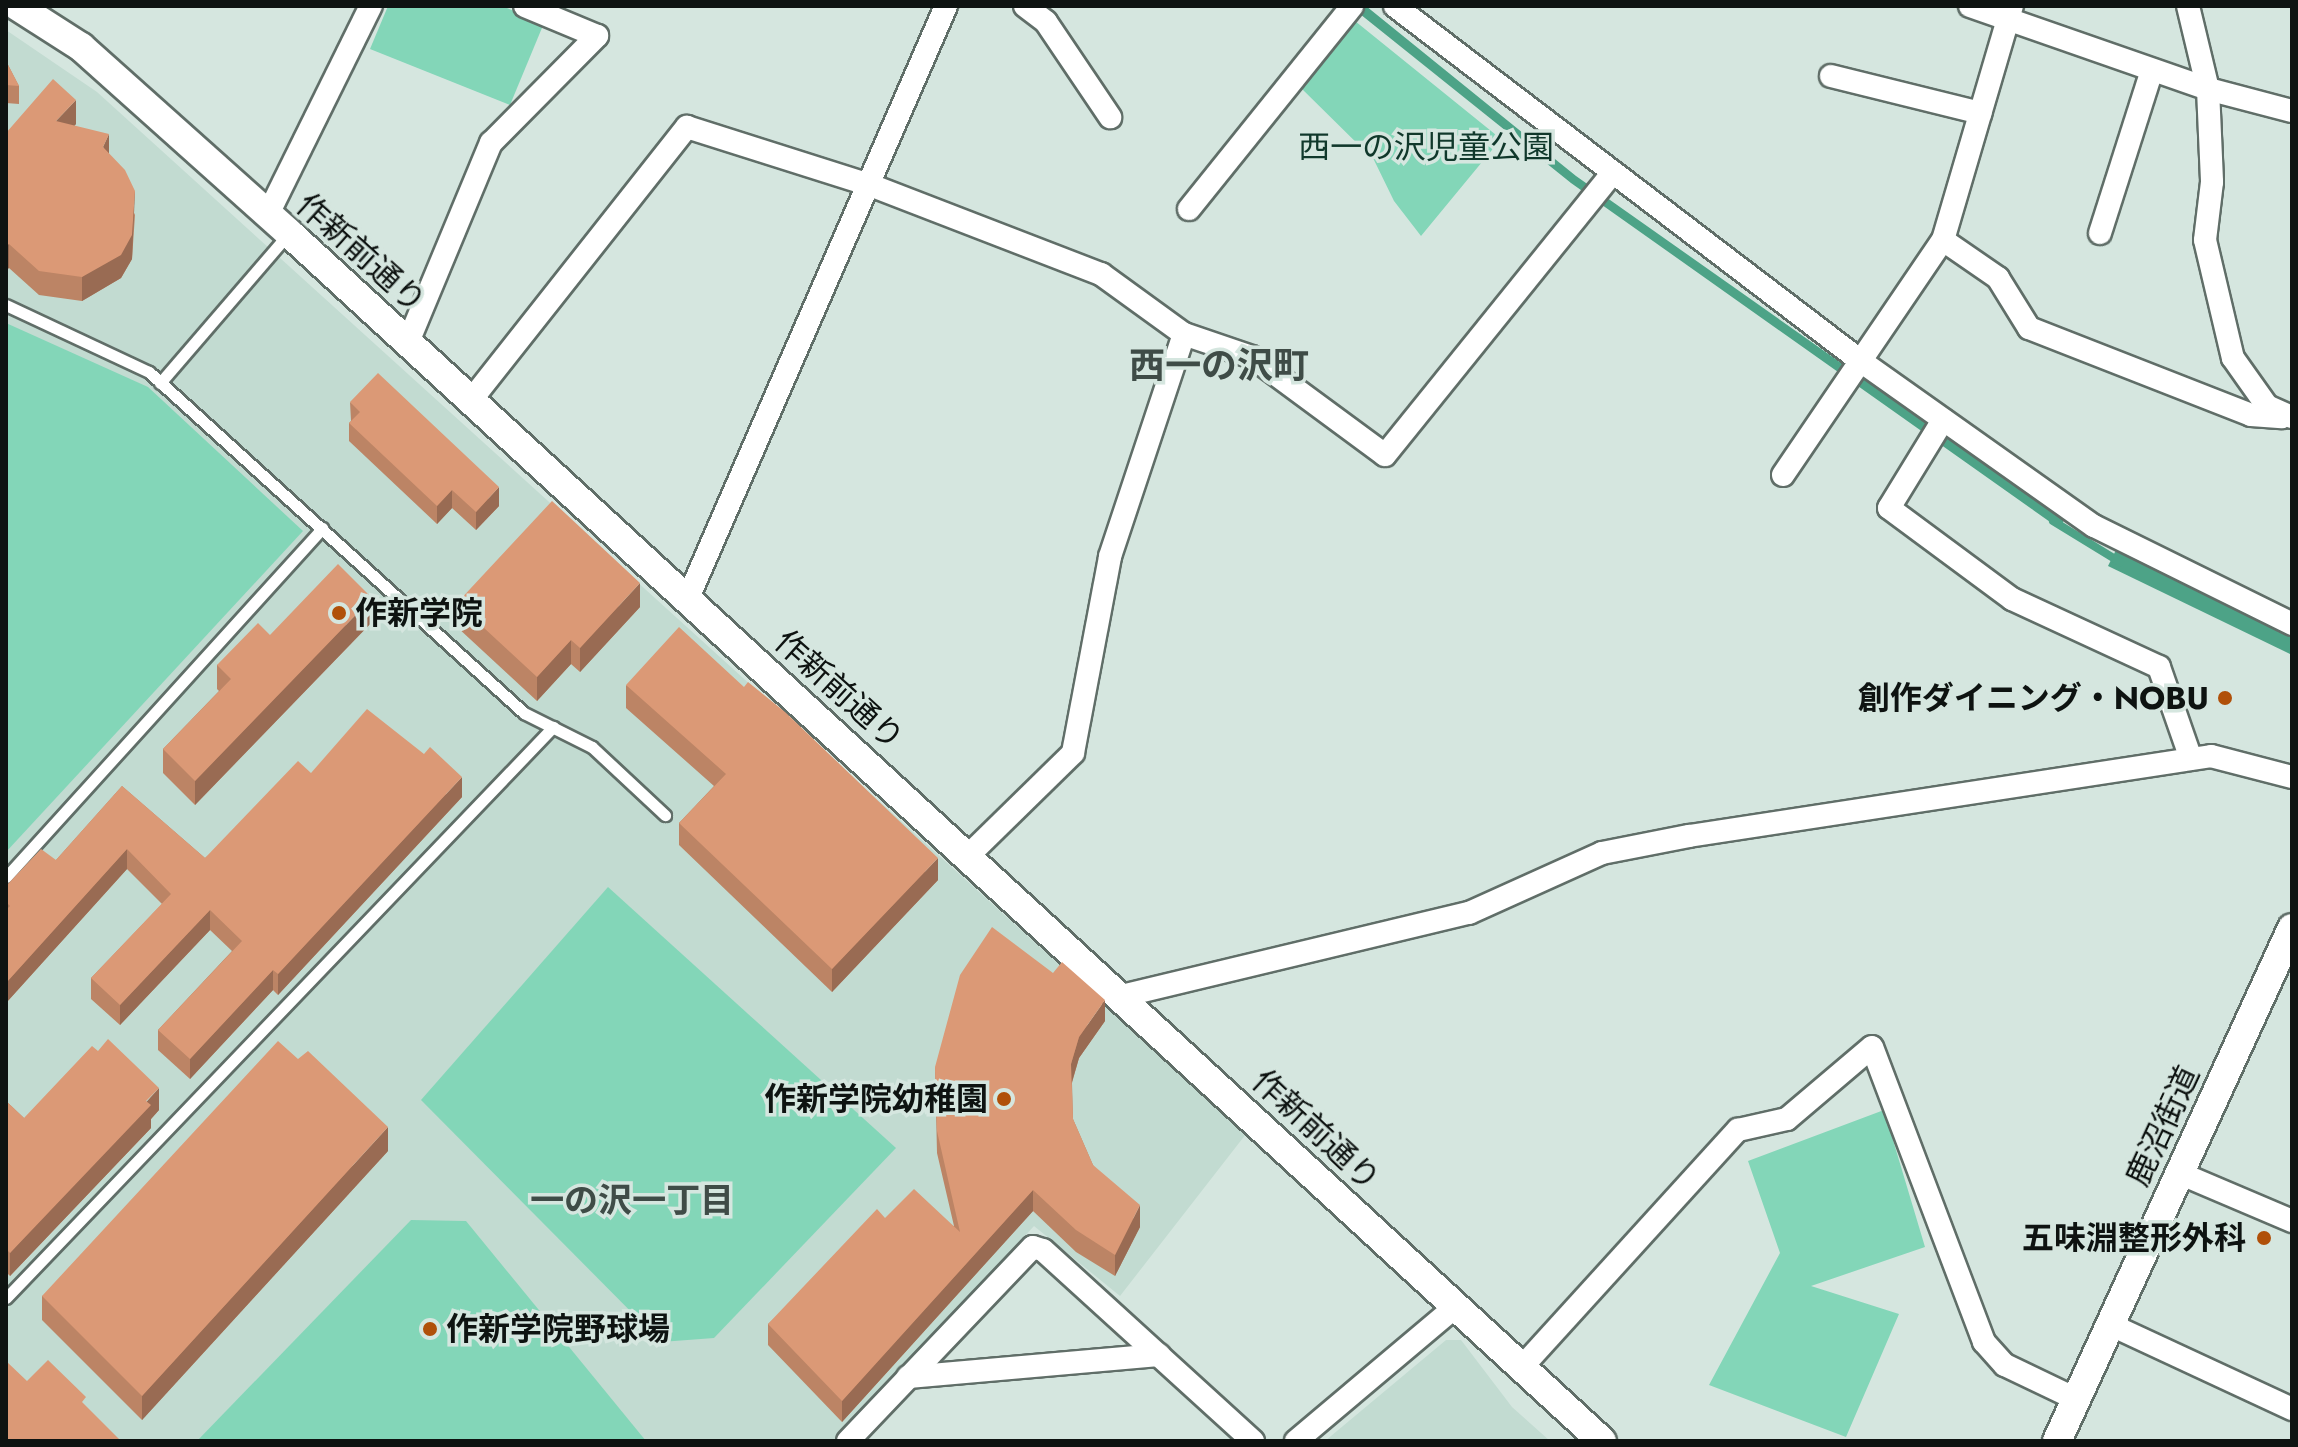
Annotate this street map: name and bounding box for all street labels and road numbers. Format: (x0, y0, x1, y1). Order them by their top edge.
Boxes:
street label: 作新前通り (289, 185, 433, 321)
street label: 作新前通り (767, 622, 911, 758)
street label: 鹿沼街道 (2119, 1060, 2207, 1192)
street label: 作新前通り (1244, 1061, 1388, 1199)

